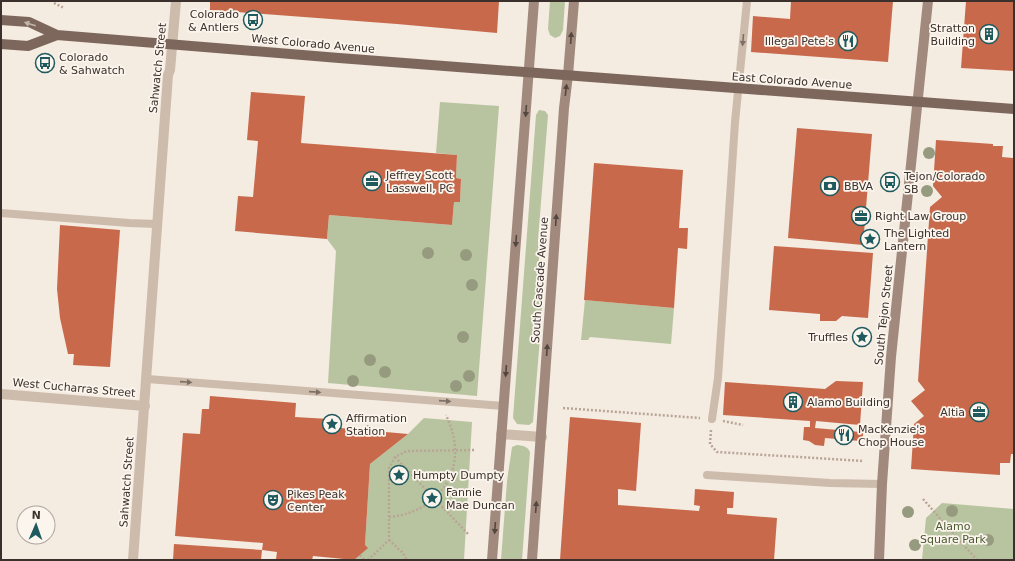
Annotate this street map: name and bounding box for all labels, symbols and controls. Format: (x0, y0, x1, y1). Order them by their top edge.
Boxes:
place label: Colorado & Antlers (188, 8, 239, 34)
bus stop icon: Colorado & Antlers (242, 9, 264, 31)
one-way arrow (24, 21, 36, 27)
street label: Sahwatch Street (147, 22, 169, 114)
place label: Stratton Building (930, 22, 975, 48)
building icon: Stratton Building (978, 23, 1000, 45)
restaurant icon: Illegal Pete's (837, 30, 859, 52)
street label: West Colorado Avenue (251, 32, 376, 56)
one-way arrow (568, 32, 575, 44)
one-way arrow (740, 34, 747, 46)
place label: Illegal Pete's (765, 35, 834, 48)
place label: Colorado & Sahwatch (59, 51, 125, 77)
bus stop icon: Colorado & Sahwatch (34, 52, 56, 74)
street label: East Colorado Avenue (731, 70, 853, 92)
one-way arrow (563, 84, 569, 96)
one-way arrow (522, 105, 529, 117)
place label: Jeffrey Scott Lasswell, PC (385, 169, 454, 195)
office icon: Jeffrey Scott Lasswell, PC (361, 170, 383, 192)
place label: Tejon/Colorado SB (903, 170, 986, 196)
bus stop icon: Tejon/Colorado SB (879, 171, 901, 193)
bank icon: BBVA (819, 175, 841, 197)
place label: BBVA (844, 180, 874, 193)
office icon: Right Law Group (850, 205, 872, 227)
place label: Right Law Group (875, 210, 966, 223)
one-way arrow (553, 214, 560, 226)
street label: South Cascade Avenue (529, 216, 551, 344)
place label: The Lighted Lantern (883, 227, 949, 253)
place icon: The Lighted Lantern (859, 228, 881, 250)
one-way arrow (512, 235, 519, 247)
street label: South Tejon Street (872, 264, 896, 366)
place icon: Truffles (851, 326, 873, 348)
place label: Truffles (807, 331, 848, 344)
one-way arrow (544, 343, 551, 356)
one-way arrow (503, 365, 510, 377)
street label: West Cucharras Street (12, 376, 137, 400)
one-way arrow (180, 379, 192, 386)
one-way arrow (309, 389, 321, 396)
building icon: Alamo Building (782, 391, 804, 413)
place label: Alamo Building (807, 396, 890, 409)
one-way arrow (439, 398, 451, 405)
office icon: Altia (968, 401, 990, 423)
place label: Altia (940, 406, 965, 419)
place label: Affirmation Station (346, 412, 407, 438)
place icon: Affirmation Station (321, 413, 343, 435)
place label: MacKenzie's Chop House (858, 423, 925, 449)
restaurant icon: MacKenzie's Chop House (833, 424, 855, 446)
street label: Sahwatch Street (117, 436, 137, 528)
place icon: Humpty Dumpty (388, 464, 410, 486)
place label: Humpty Dumpty (413, 469, 505, 482)
place label: Fannie Mae Duncan (446, 486, 515, 512)
place icon: Fannie Mae Duncan (421, 487, 443, 509)
place label: Pikes Peak Center (287, 488, 345, 514)
theatre icon: Pikes Peak Center (262, 489, 284, 511)
one-way arrow (533, 501, 540, 513)
north arrow (16, 505, 56, 545)
text: N (31, 509, 41, 522)
park label: Alamo Square Park (920, 520, 987, 546)
one-way arrow (491, 522, 498, 534)

